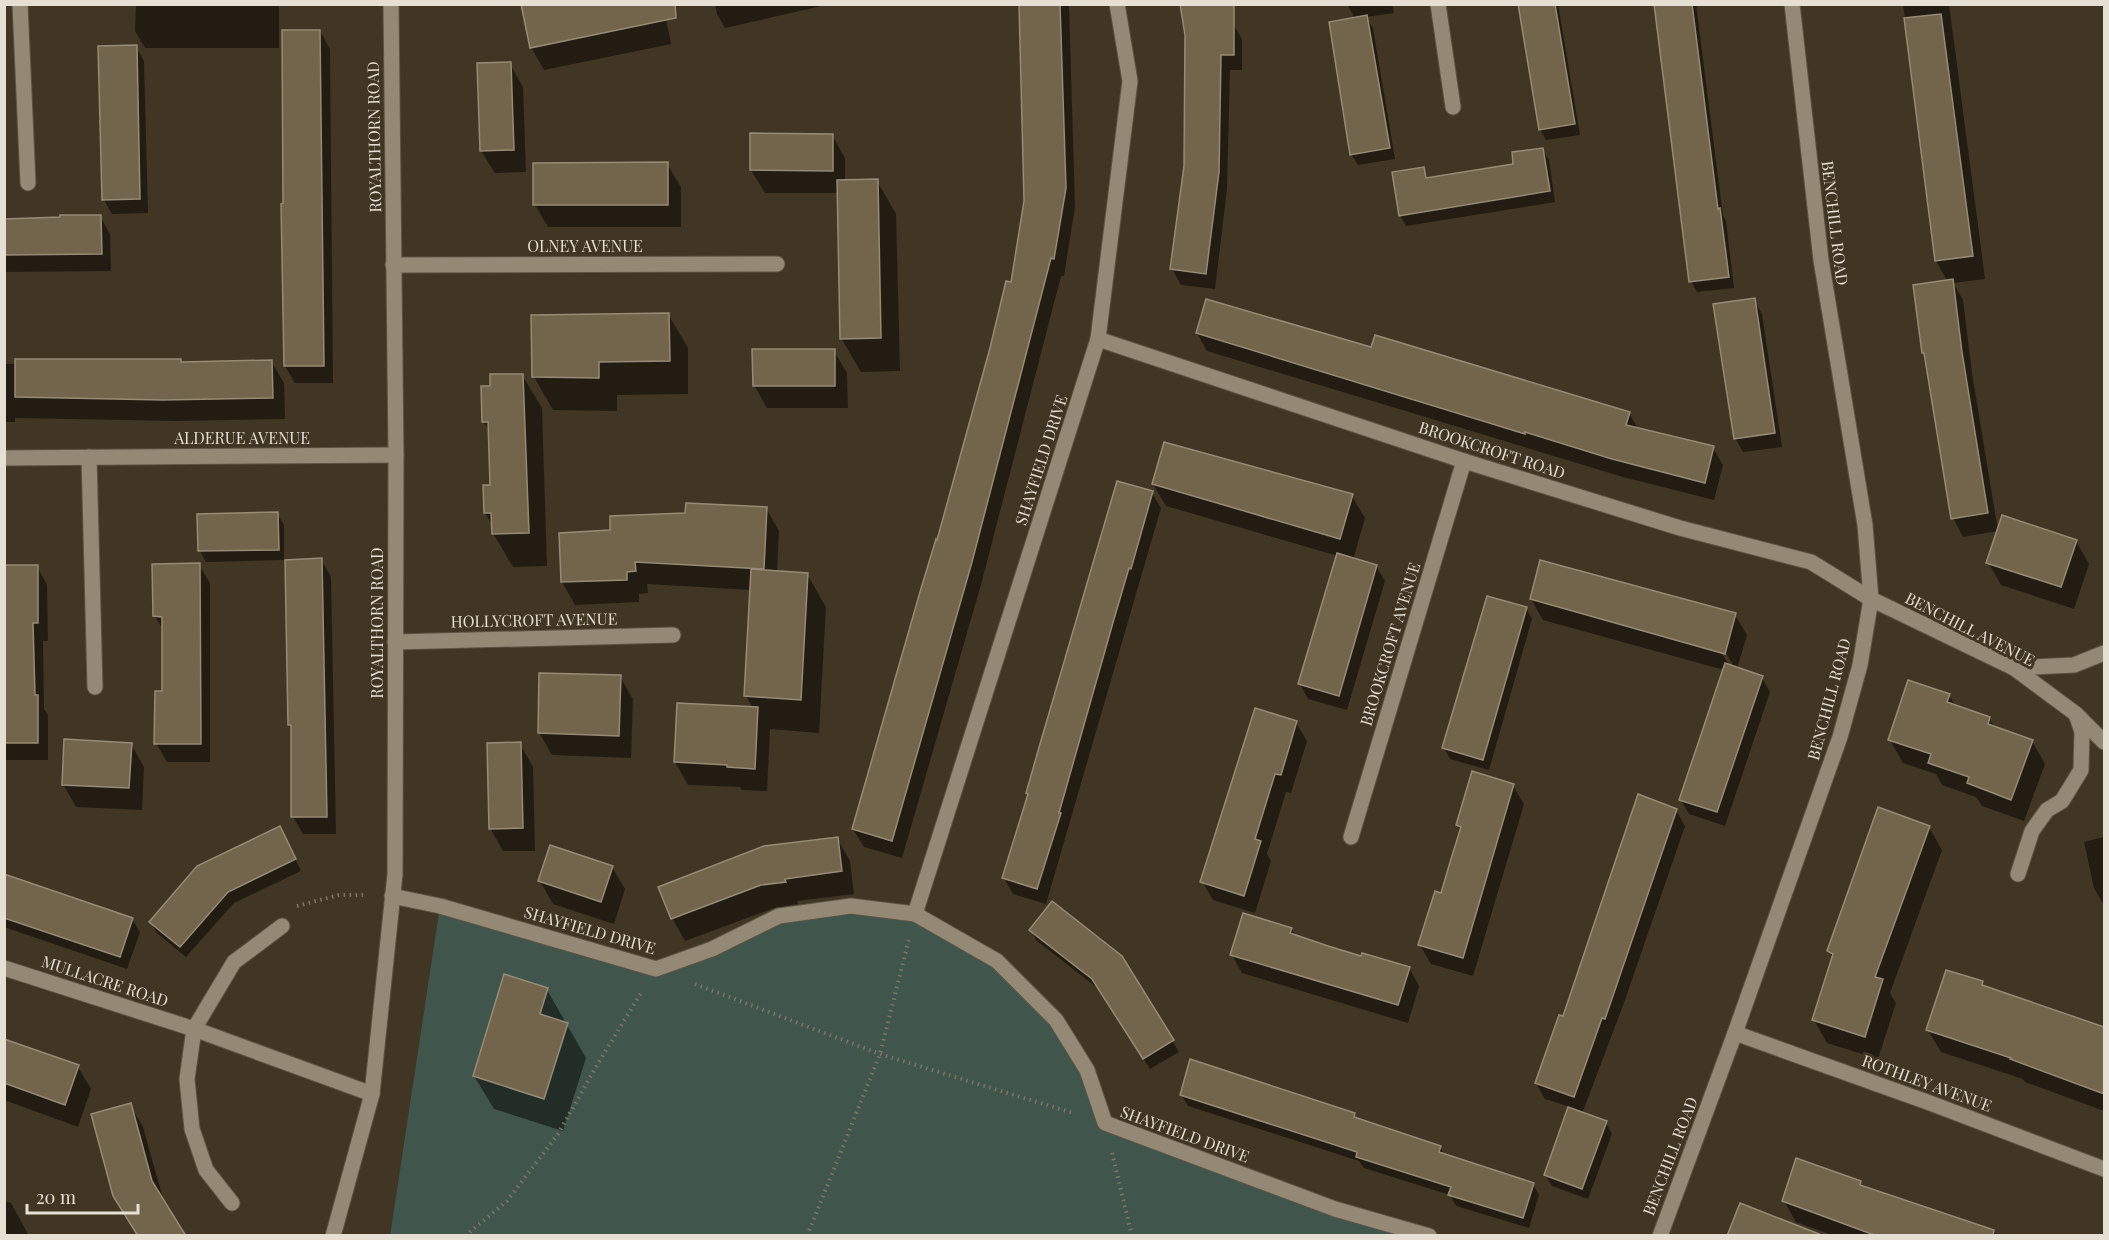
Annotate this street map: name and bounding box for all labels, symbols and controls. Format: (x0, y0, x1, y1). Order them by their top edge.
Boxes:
street label: ROYALTHORN ROAD (362, 61, 385, 213)
street label: BENCHILL ROAD (1817, 159, 1854, 286)
street label: OLNEY AVENUE (527, 235, 643, 256)
street label: SHAYFIELD DRIVE (1010, 392, 1071, 528)
street label: BROOKCROFT ROAD (1416, 416, 1568, 483)
street label: ALDERUE AVENUE (173, 427, 310, 448)
street label: ROYALTHORN ROAD (366, 547, 387, 699)
street label: BROOKCROFT AVENUE (1355, 560, 1424, 728)
street label: BENCHILL AVENUE (1902, 587, 2039, 670)
street label: HOLLYCROFT AVENUE (450, 608, 618, 631)
street label: BENCHILL ROAD (1802, 636, 1855, 762)
street label: SHAYFIELD DRIVE (522, 901, 658, 958)
street label: MULLACRE ROAD (39, 950, 171, 1011)
street label: ROTHLEY AVENUE (1859, 1049, 1995, 1116)
street label: BENCHILL ROAD (1637, 1094, 1702, 1218)
street label: SHAYFIELD DRIVE (1118, 1100, 1253, 1167)
scale bar (27, 1177, 138, 1215)
text: 20 m (36, 1185, 76, 1209)

